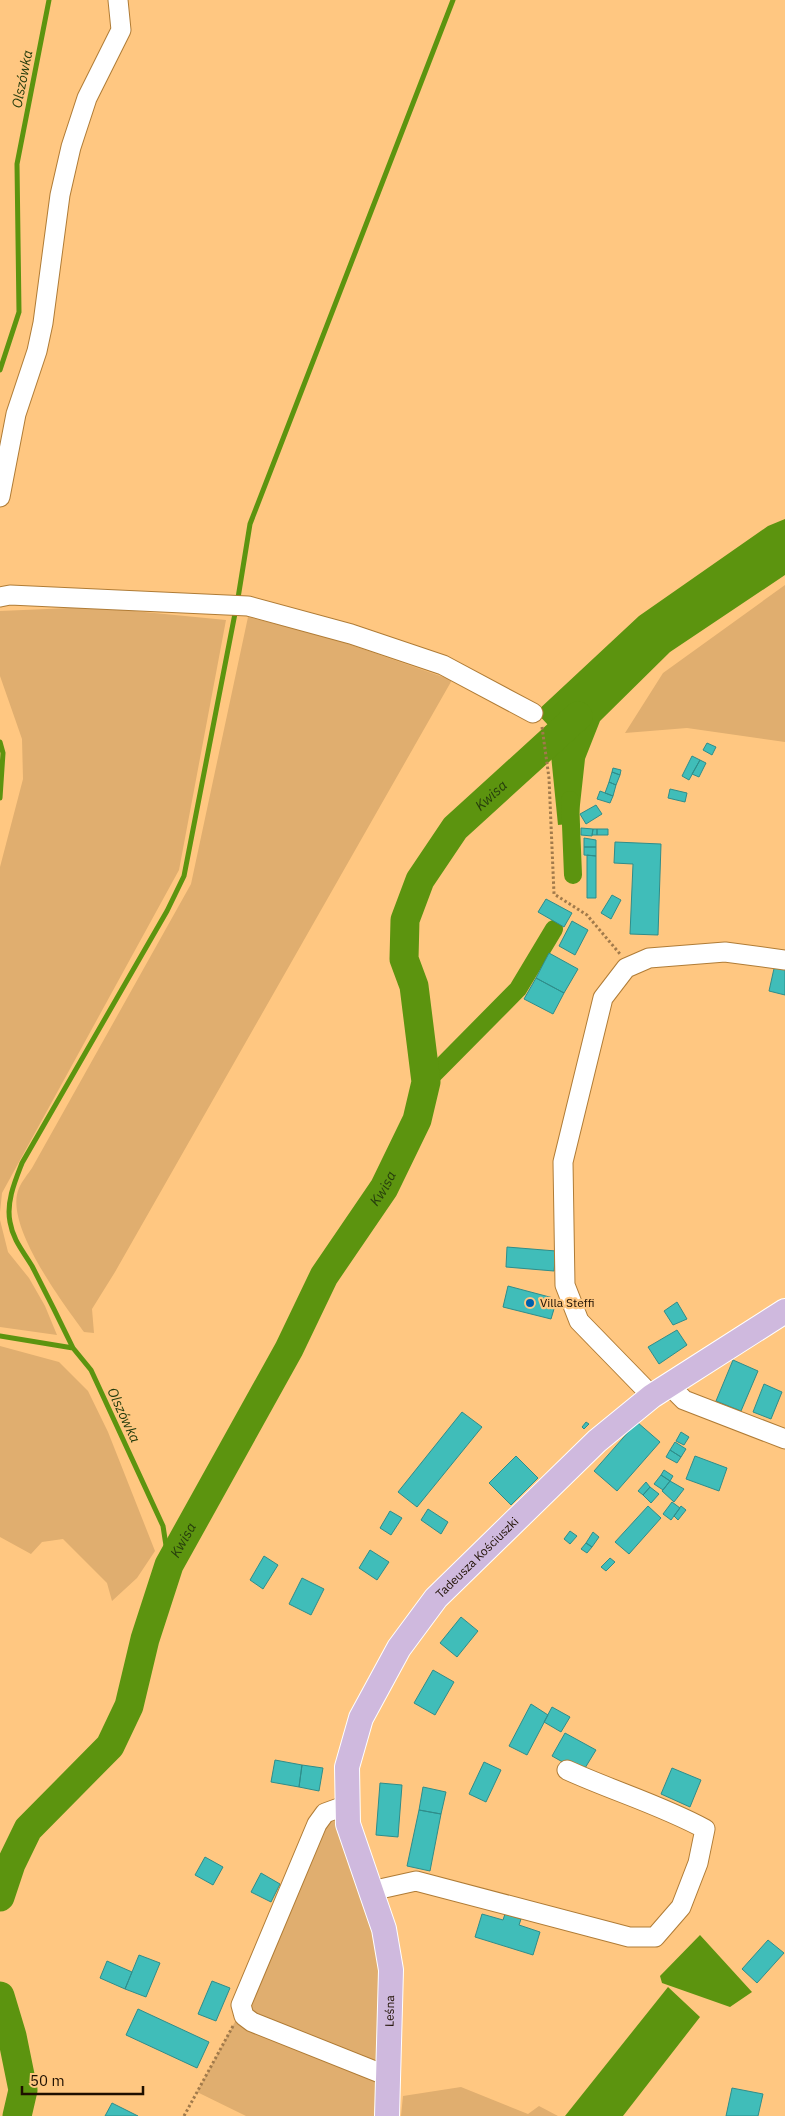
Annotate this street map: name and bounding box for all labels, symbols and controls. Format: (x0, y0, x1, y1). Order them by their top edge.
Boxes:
water label: Olszówka (8, 48, 36, 110)
water label: Kwisa (471, 776, 511, 815)
water label: Kwisa (366, 1168, 400, 1209)
place label: Villa Steffi (540, 1295, 594, 1310)
marker: Villa Steffi (524, 1297, 536, 1309)
water label: Olszówka (103, 1385, 145, 1445)
street label: Tadeusza Kościuszki (432, 1514, 521, 1601)
water label: Kwisa (166, 1519, 200, 1561)
street label: Leśna (381, 1994, 397, 2027)
scale bar (22, 2064, 144, 2096)
text: 50 m (30, 2071, 65, 2090)

